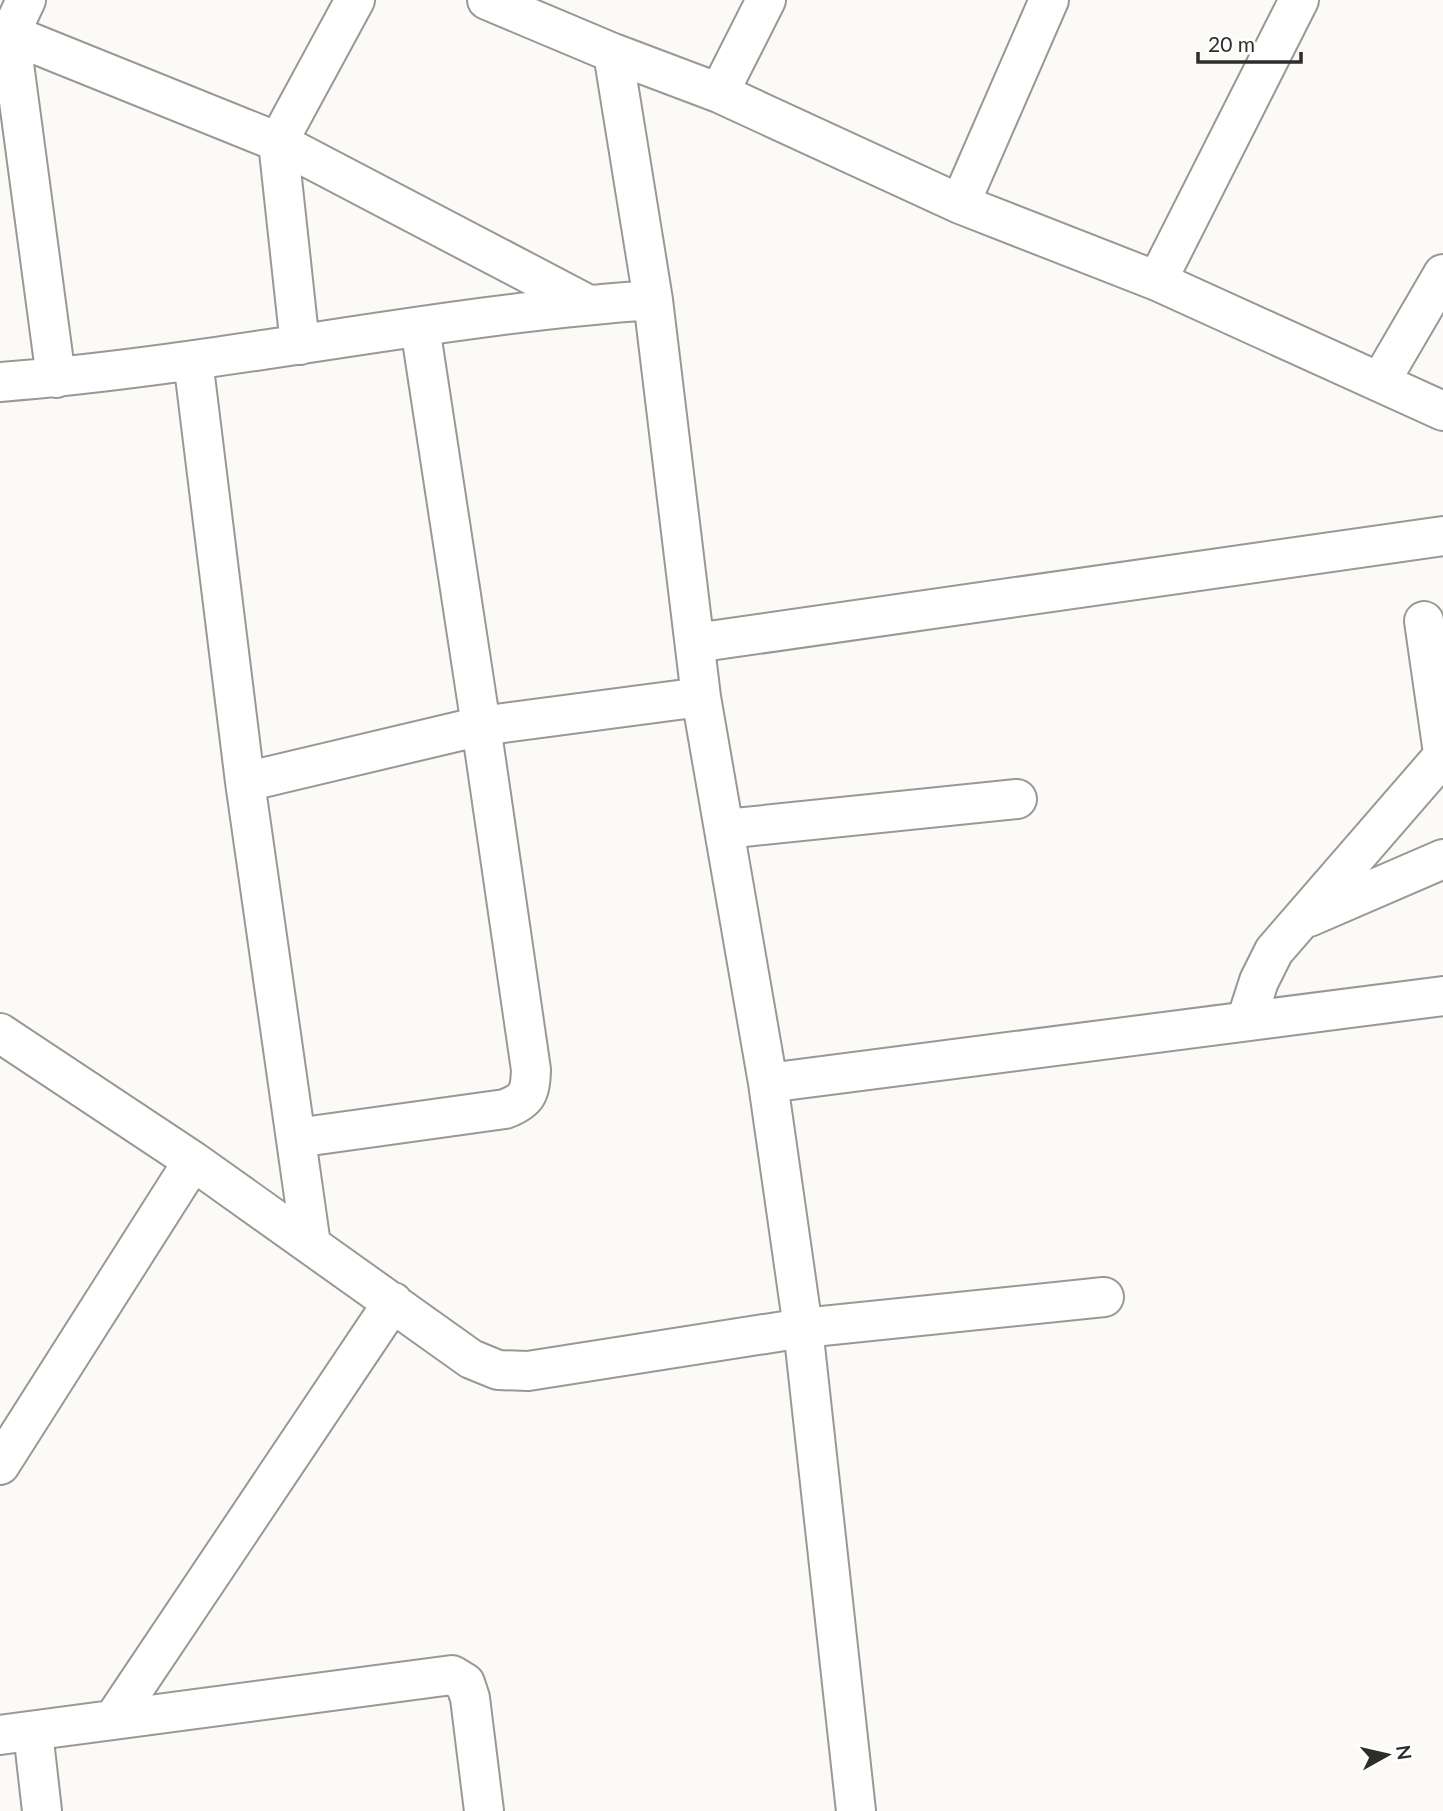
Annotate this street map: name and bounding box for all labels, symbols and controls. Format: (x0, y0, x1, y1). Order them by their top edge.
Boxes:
scale bar (1198, 21, 1301, 65)
text: 20 m (1208, 31, 1255, 56)
north arrow (1352, 1720, 1422, 1790)
text: N (1392, 1744, 1417, 1761)

